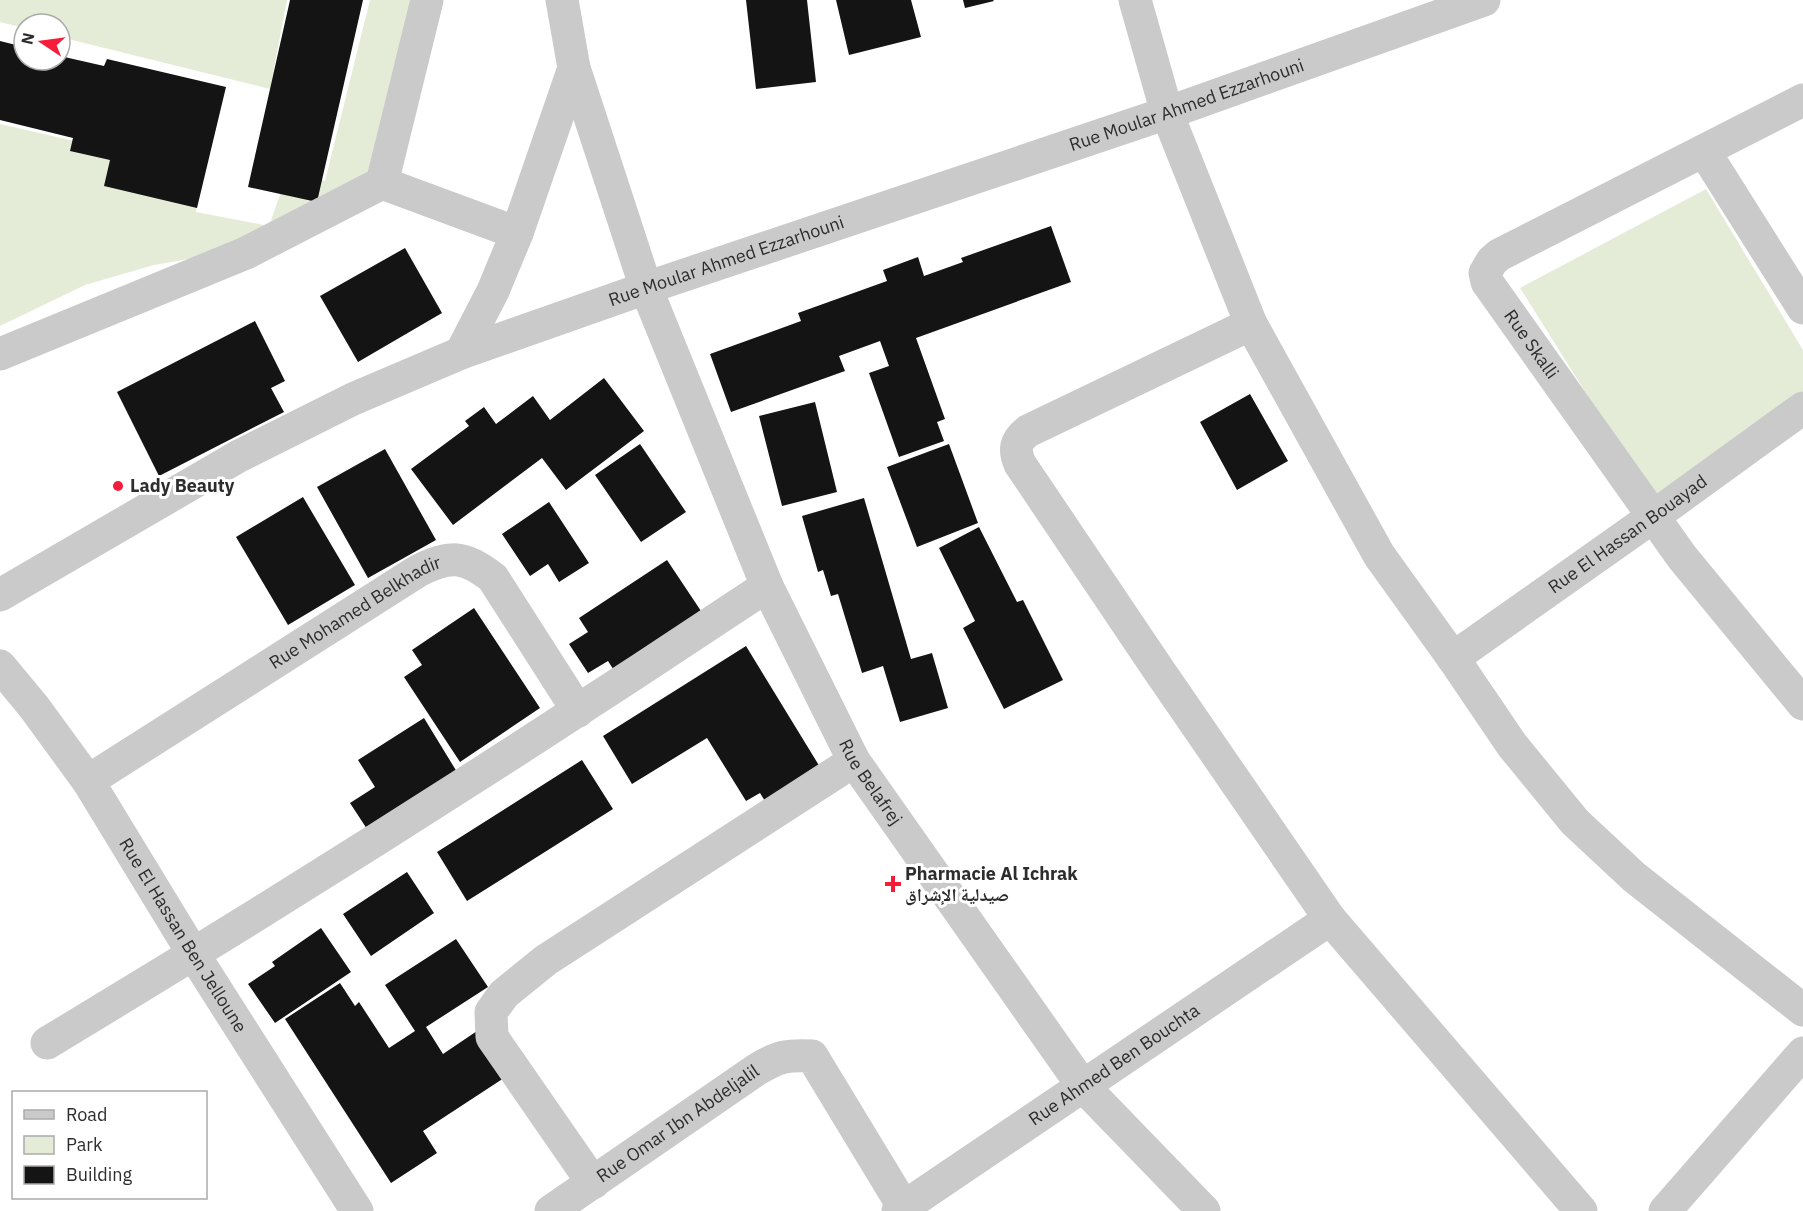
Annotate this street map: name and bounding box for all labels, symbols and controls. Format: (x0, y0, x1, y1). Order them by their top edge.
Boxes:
north arrow (12, 12, 72, 72)
text: N (16, 31, 38, 47)
street label: Rue Moular Ahmed Ezzarhouni (1066, 53, 1307, 156)
street label: Rue Moular Ahmed Ezzarhouni (605, 210, 847, 311)
street label: Rue Skalli (1499, 305, 1564, 383)
street label: Rue El Hassan Bouayad (1543, 469, 1711, 598)
place label: Lady Beauty (130, 474, 235, 497)
marker: Lady Beauty (111, 479, 125, 493)
street label: Rue Mohamed Belkhadir (265, 550, 444, 674)
street label: Rue Belafrej (834, 735, 907, 829)
street label: Rue El Hassan Ben Jelloune (114, 833, 252, 1037)
place label: Pharmacie Al Ichrak صيدلية الإشراق (905, 862, 1078, 906)
marker: Pharmacie Al Ichrak صيدلية الإشراق (886, 877, 900, 891)
street label: Rue Ahmed Ben Bouchta (1024, 998, 1204, 1130)
street label: Rue Omar Ibn Abdeljalil (592, 1059, 764, 1187)
legend (12, 1091, 207, 1199)
text: Road (66, 1103, 107, 1126)
text: Park (66, 1133, 103, 1156)
text: Building (66, 1163, 133, 1186)

